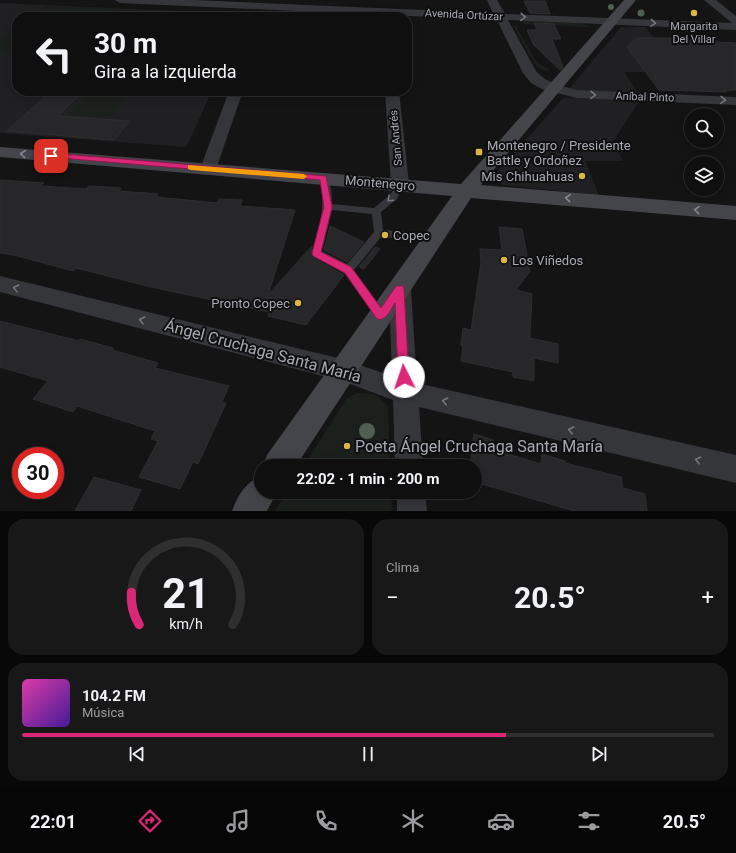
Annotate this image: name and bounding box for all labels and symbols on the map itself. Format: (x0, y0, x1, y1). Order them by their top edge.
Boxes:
street label: Avenida Ortúzar (425, 6, 504, 24)
marker: Margarita Del Villar (689, 8, 699, 18)
one-way arrow (520, 13, 526, 22)
one-way arrow (650, 19, 656, 27)
place label: Margarita Del Villar (670, 20, 718, 46)
street label: Aníbal Pinto (615, 89, 675, 105)
one-way arrow (590, 91, 596, 99)
one-way arrow (720, 96, 726, 105)
street label: San Andrés (387, 109, 405, 166)
place label: Montenegro / Presidente Battle y Ordoñez (487, 138, 631, 168)
pin (34, 139, 68, 173)
marker: Montenegro / Presidente Battle y Ordoñez (474, 147, 484, 157)
one-way arrow (20, 149, 26, 158)
place label: Mis Chihuahuas (481, 169, 574, 184)
marker: Mis Chihuahuas (577, 171, 587, 181)
street label: Montenegro (344, 172, 416, 194)
one-way arrow (565, 194, 571, 203)
one-way arrow (387, 195, 395, 202)
one-way arrow (694, 205, 700, 214)
place label: Copec (393, 228, 430, 243)
marker: Copec (380, 230, 390, 240)
place label: Los Viñedos (512, 253, 584, 268)
marker: Los Viñedos (499, 255, 509, 265)
one-way arrow (12, 284, 19, 292)
place label: Pronto Copec (211, 296, 290, 311)
marker: Pronto Copec (293, 298, 303, 308)
one-way arrow (138, 316, 145, 324)
street label: Ángel Cruchaga Santa María (163, 316, 363, 386)
position arrow (383, 356, 425, 398)
one-way arrow (442, 397, 448, 405)
one-way arrow (568, 427, 575, 435)
place label: Poeta Ángel Cruchaga Santa María (355, 437, 603, 456)
marker: Poeta Ángel Cruchaga Santa María (342, 441, 352, 451)
speed limit sign: 30 (12, 447, 64, 499)
one-way arrow (695, 456, 701, 464)

